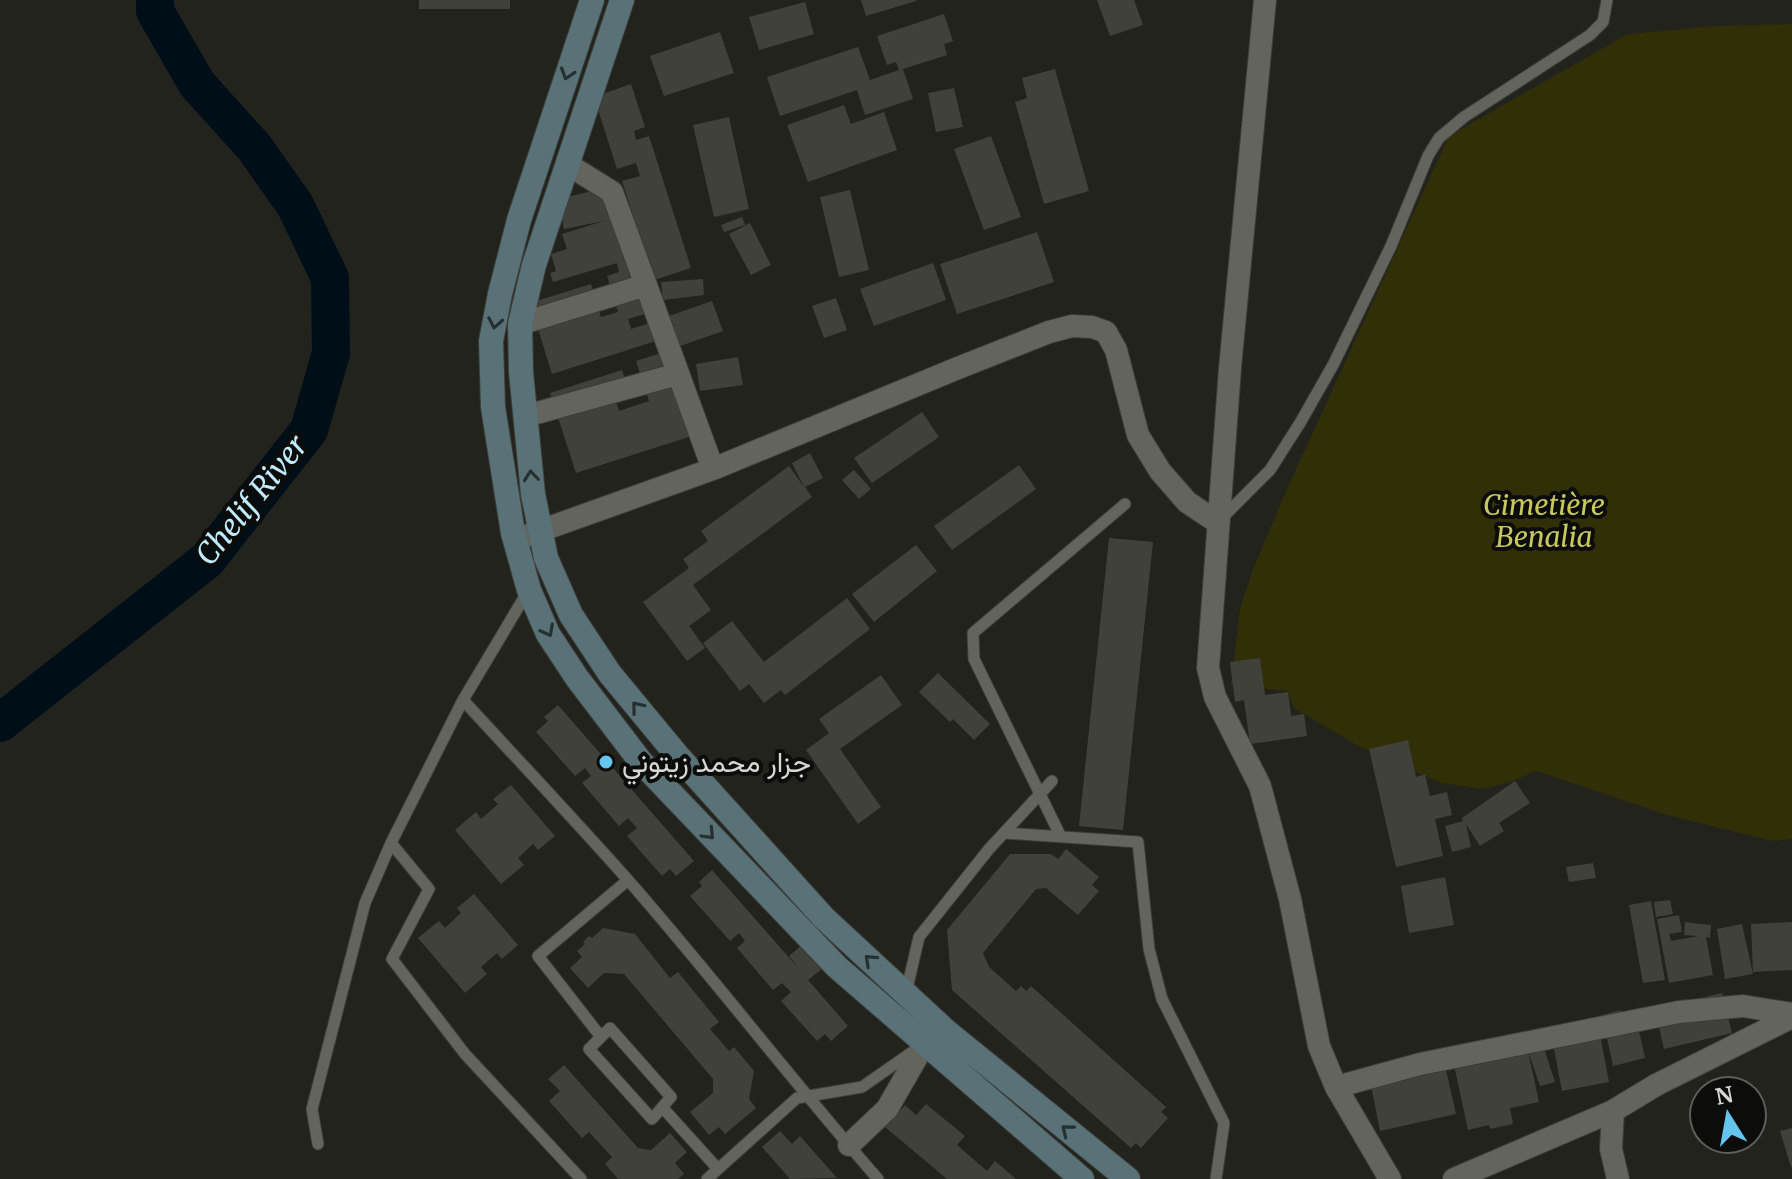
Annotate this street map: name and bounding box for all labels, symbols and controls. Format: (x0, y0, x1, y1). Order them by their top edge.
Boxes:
one-way arrow (561, 66, 577, 80)
one-way arrow (487, 317, 504, 330)
water label: Chelif River (187, 426, 316, 573)
one-way arrow (523, 469, 540, 482)
park label: Cimetière Benalia (1483, 487, 1605, 555)
one-way arrow (538, 622, 554, 637)
one-way arrow (633, 702, 647, 717)
place label: جزار محمد زيتوني (622, 744, 811, 785)
marker: جزار محمد زيتوني (597, 753, 615, 771)
one-way arrow (700, 824, 714, 839)
one-way arrow (865, 955, 879, 970)
north arrow (1688, 1075, 1768, 1155)
text: N (1713, 1080, 1736, 1111)
one-way arrow (1062, 1125, 1077, 1140)

